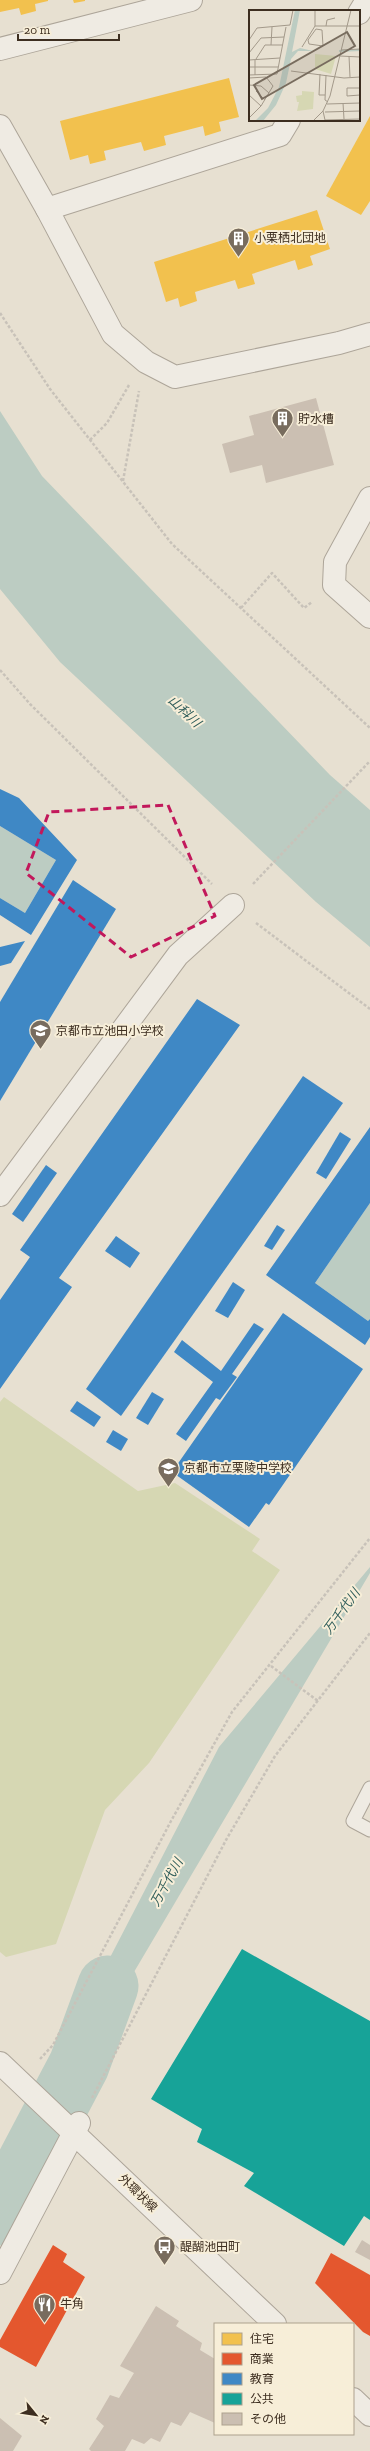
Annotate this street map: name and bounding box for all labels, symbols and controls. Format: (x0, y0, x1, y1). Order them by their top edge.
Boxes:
inset map (249, 10, 360, 121)
scale bar (18, 16, 119, 42)
text: 20 m (24, 23, 51, 37)
building icon: 小栗栖北団地 (226, 225, 252, 258)
place label: 小栗栖北団地 (254, 231, 326, 245)
building icon: 貯水槽 (270, 406, 296, 439)
place label: 貯水槽 (298, 412, 334, 426)
water label: 山科川 (165, 693, 205, 732)
school or university icon: 京都市立池田小学校 (27, 1018, 53, 1051)
place label: 京都市立池田小学校 (56, 1024, 164, 1038)
school or university icon: 京都市立栗陵中学校 (155, 1455, 181, 1488)
place label: 京都市立栗陵中学校 (184, 1461, 292, 1475)
water label: 万千代川 (320, 1584, 364, 1637)
water label: 万千代川 (147, 1854, 187, 1909)
street label: 外環状線 (116, 2171, 160, 2215)
bus stop icon: 醍醐池田町 (151, 2234, 177, 2267)
place label: 醍醐池田町 (180, 2240, 240, 2254)
restaurant icon: 牛角 (31, 2291, 57, 2324)
place label: 牛角 (60, 2297, 84, 2311)
legend (214, 2323, 354, 2435)
text: 住宅 (250, 2332, 274, 2346)
text: 商業 (250, 2352, 274, 2366)
text: 教育 (250, 2372, 274, 2386)
text: 公共 (250, 2392, 274, 2406)
north arrow (16, 2395, 56, 2435)
text: その他 (250, 2412, 286, 2426)
text: N (36, 2413, 52, 2427)

